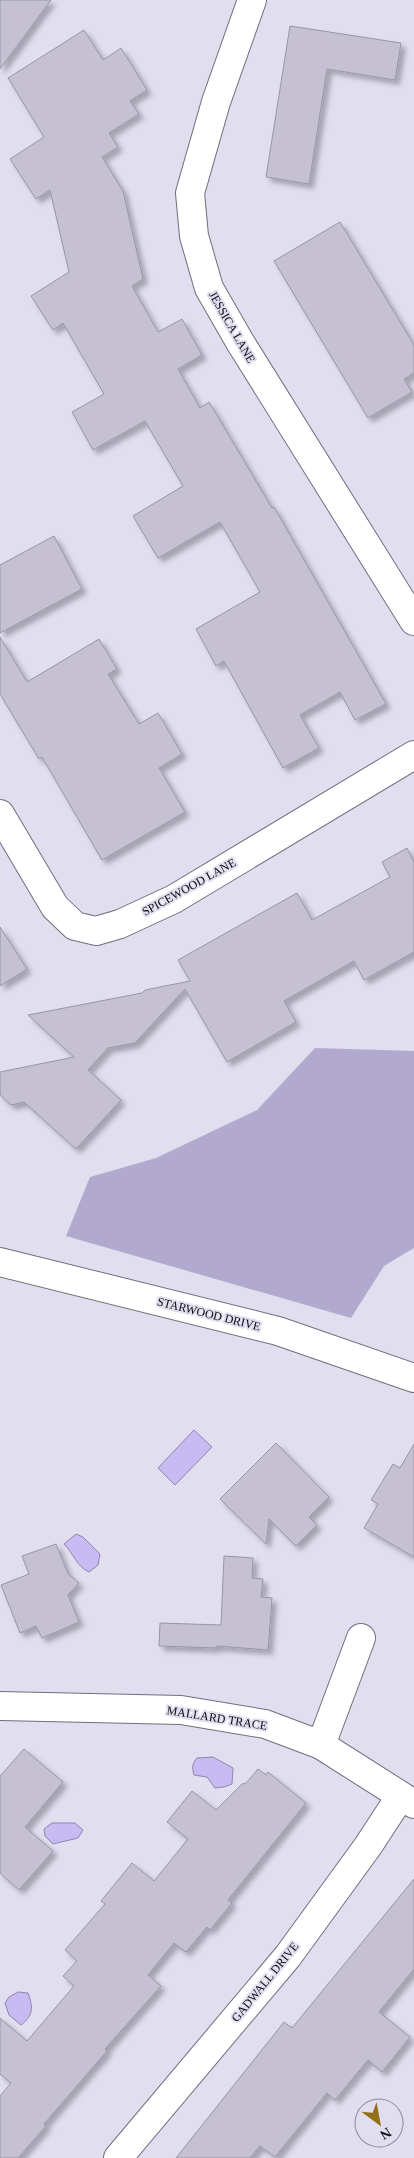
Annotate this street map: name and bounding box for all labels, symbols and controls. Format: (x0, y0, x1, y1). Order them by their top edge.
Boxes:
street label: JESSICA LANE (206, 289, 258, 365)
street label: SPICEWOOD LANE (140, 855, 238, 919)
street label: STARWOOD DRIVE (156, 1294, 262, 1334)
street label: MALLARD TRACE (166, 1703, 268, 1733)
street label: GADWALL DRIVE (229, 1939, 301, 2025)
north arrow (354, 2098, 404, 2148)
text: N (377, 2125, 394, 2143)

